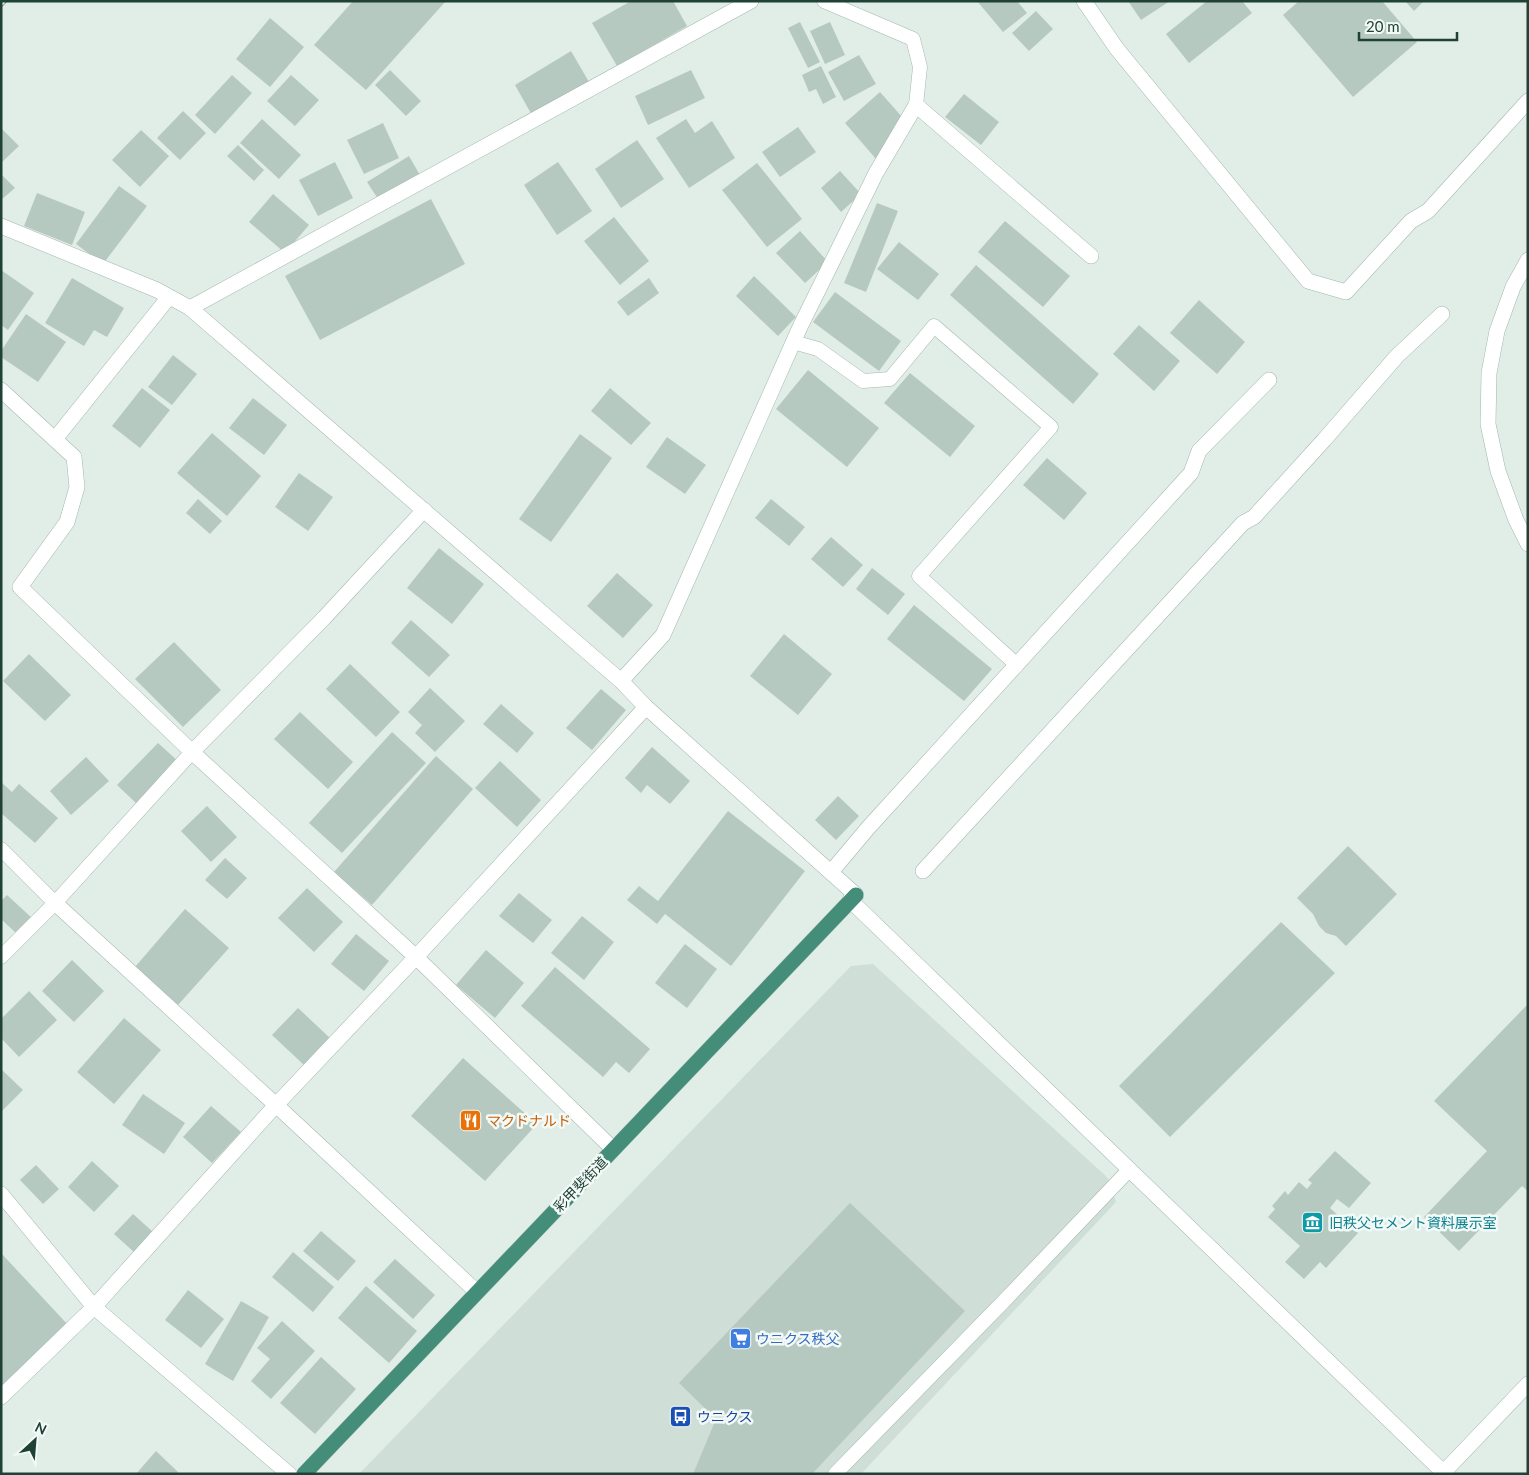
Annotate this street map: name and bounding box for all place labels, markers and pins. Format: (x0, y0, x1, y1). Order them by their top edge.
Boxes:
restaurant icon: マクドナルド (459, 1108, 483, 1132)
place label: マクドナルド (487, 1112, 571, 1129)
museum icon: 旧秩父セメント資料展示室 (1301, 1210, 1325, 1234)
place label: 旧秩父セメント資料展示室 (1329, 1214, 1497, 1231)
supermarket icon: ウニクス秩父 (728, 1326, 752, 1350)
place label: ウニクス秩父 (756, 1330, 840, 1347)
bus stop icon: ウニクス (669, 1404, 693, 1428)
place label: ウニクス (697, 1408, 753, 1425)

